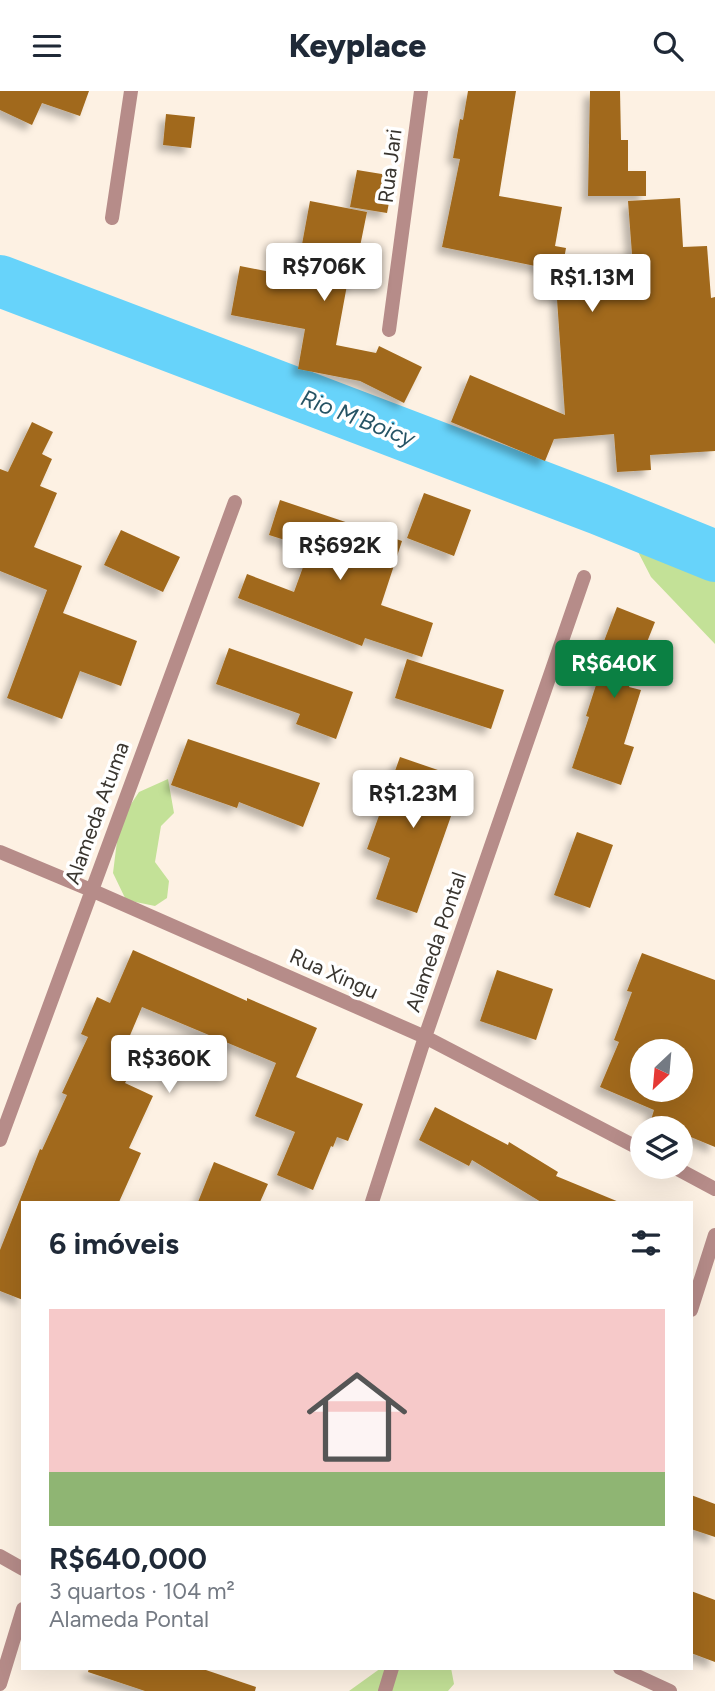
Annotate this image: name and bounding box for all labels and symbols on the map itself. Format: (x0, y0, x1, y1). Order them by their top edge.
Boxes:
street label: Rua Jari (373, 128, 406, 204)
pin: R$706K (267, 243, 381, 303)
pin: R$1.13M (527, 255, 657, 314)
water label: Rio M'Boicy (297, 383, 420, 453)
pin: R$692K (283, 523, 397, 582)
pin: R$640K (557, 641, 671, 700)
street label: Alameda Atuma (59, 738, 134, 887)
pin: R$1.23M (348, 771, 478, 830)
street label: Alameda Pontal (400, 869, 471, 1015)
street label: Rua Xingu (286, 943, 382, 1004)
pin: R$360K (112, 1035, 226, 1095)
north arrow (630, 1039, 693, 1103)

